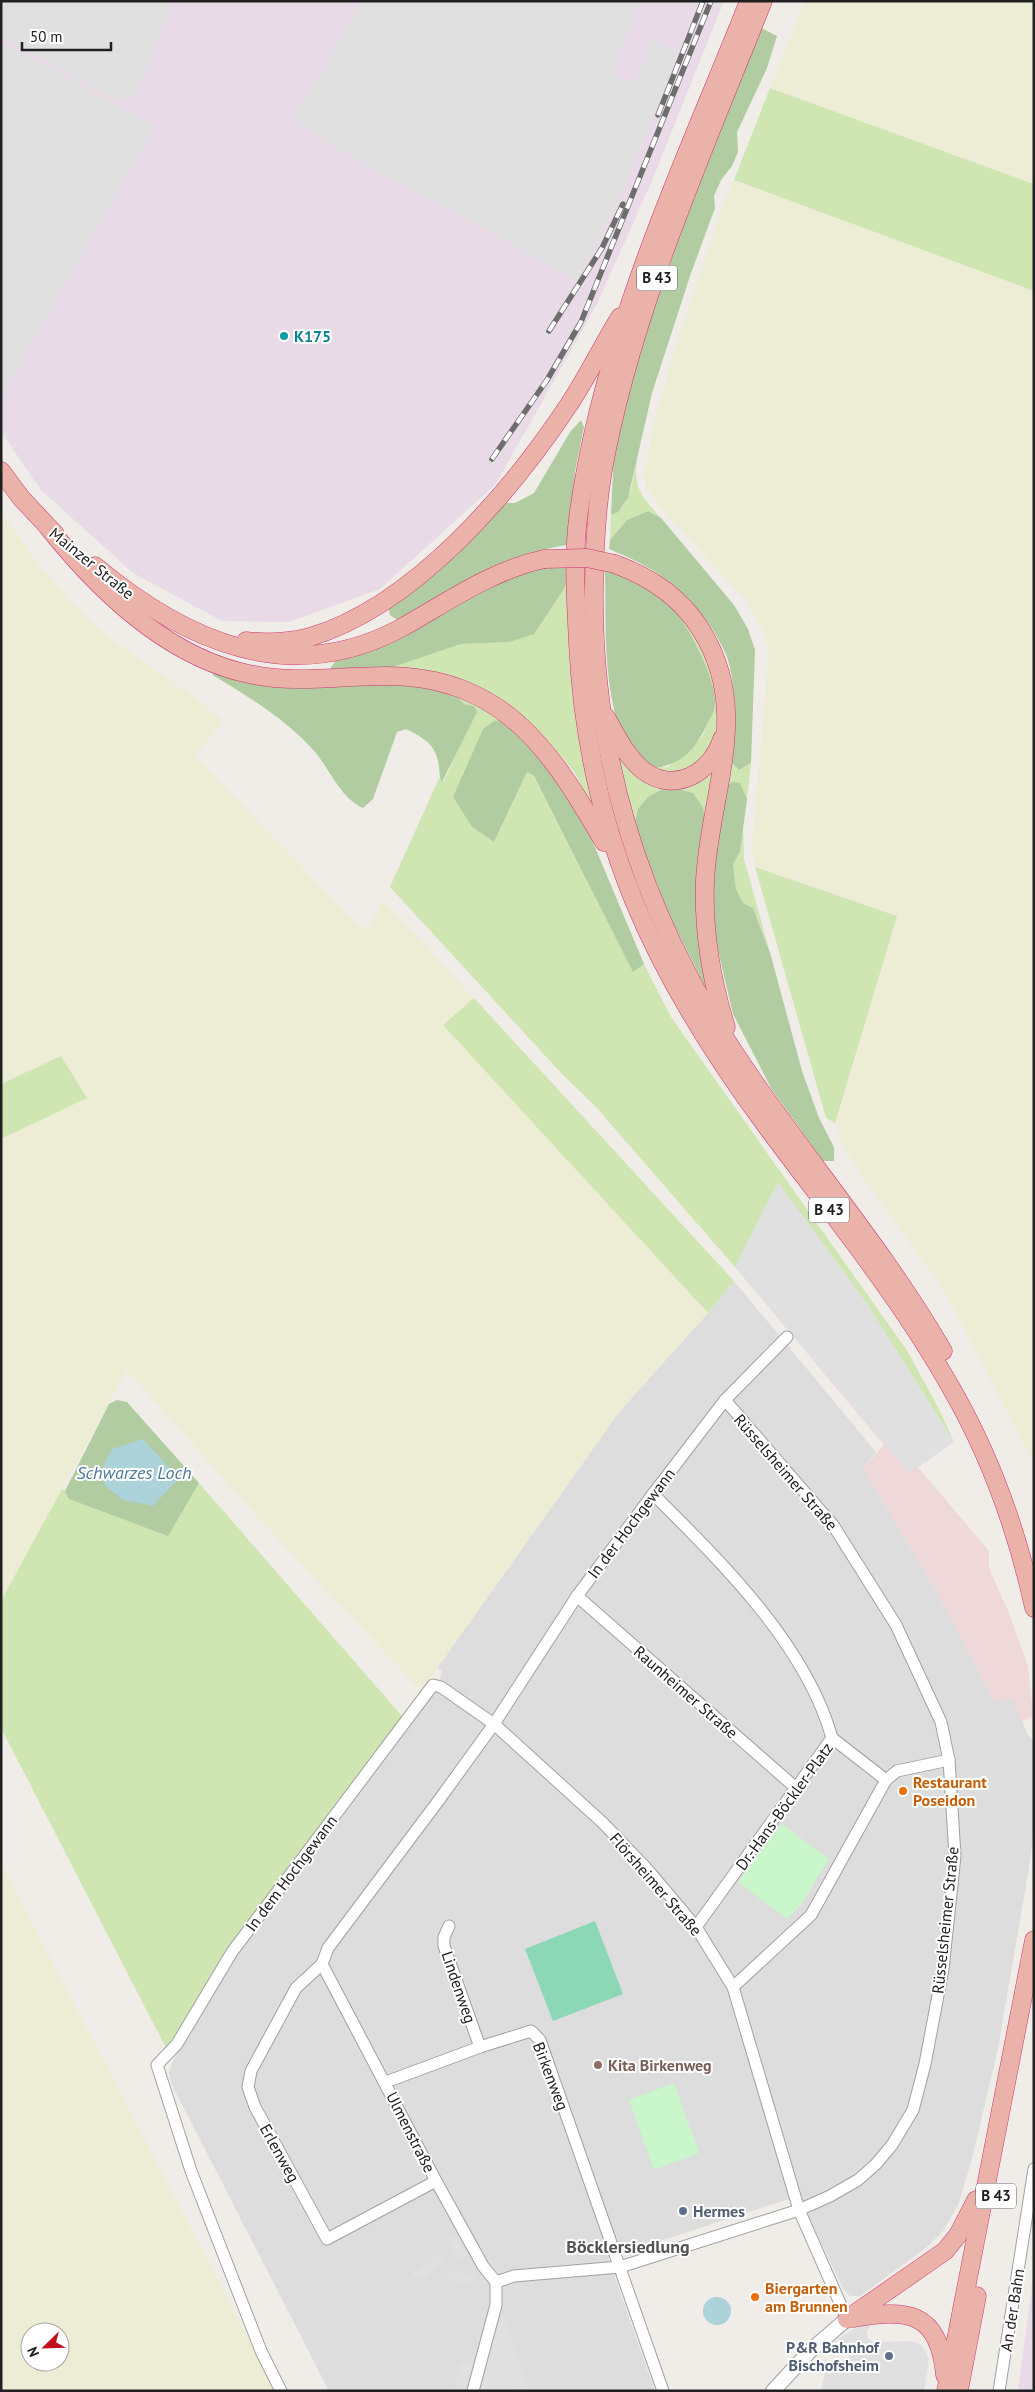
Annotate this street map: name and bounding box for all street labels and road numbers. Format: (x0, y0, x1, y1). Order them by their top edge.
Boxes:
road number: B 43 (637, 266, 677, 290)
street label: Mainzer Straße (46, 523, 138, 603)
road number: B 43 (809, 1198, 849, 1222)
street label: Rüsselsheimer Straße (730, 1410, 842, 1534)
street label: In der Hochgewann (583, 1464, 679, 1582)
street label: Raunheimer Straße (630, 1641, 742, 1743)
street label: Dr.-Hans-Böckler-Platz (731, 1738, 837, 1874)
street label: In dem Hochgewann (241, 1811, 341, 1935)
street label: Flörsheimer Straße (606, 1828, 706, 1940)
street label: Rüsselsheimer Straße (927, 1845, 963, 1995)
street label: Lindenweg (437, 1948, 481, 2026)
street label: Birkenweg (529, 2039, 573, 2113)
street label: Ulmenstraße (382, 2088, 440, 2176)
street label: Erlenweg (256, 2120, 304, 2186)
road number: B 43 (976, 2184, 1016, 2208)
street label: An der Bahn (996, 2267, 1028, 2353)

